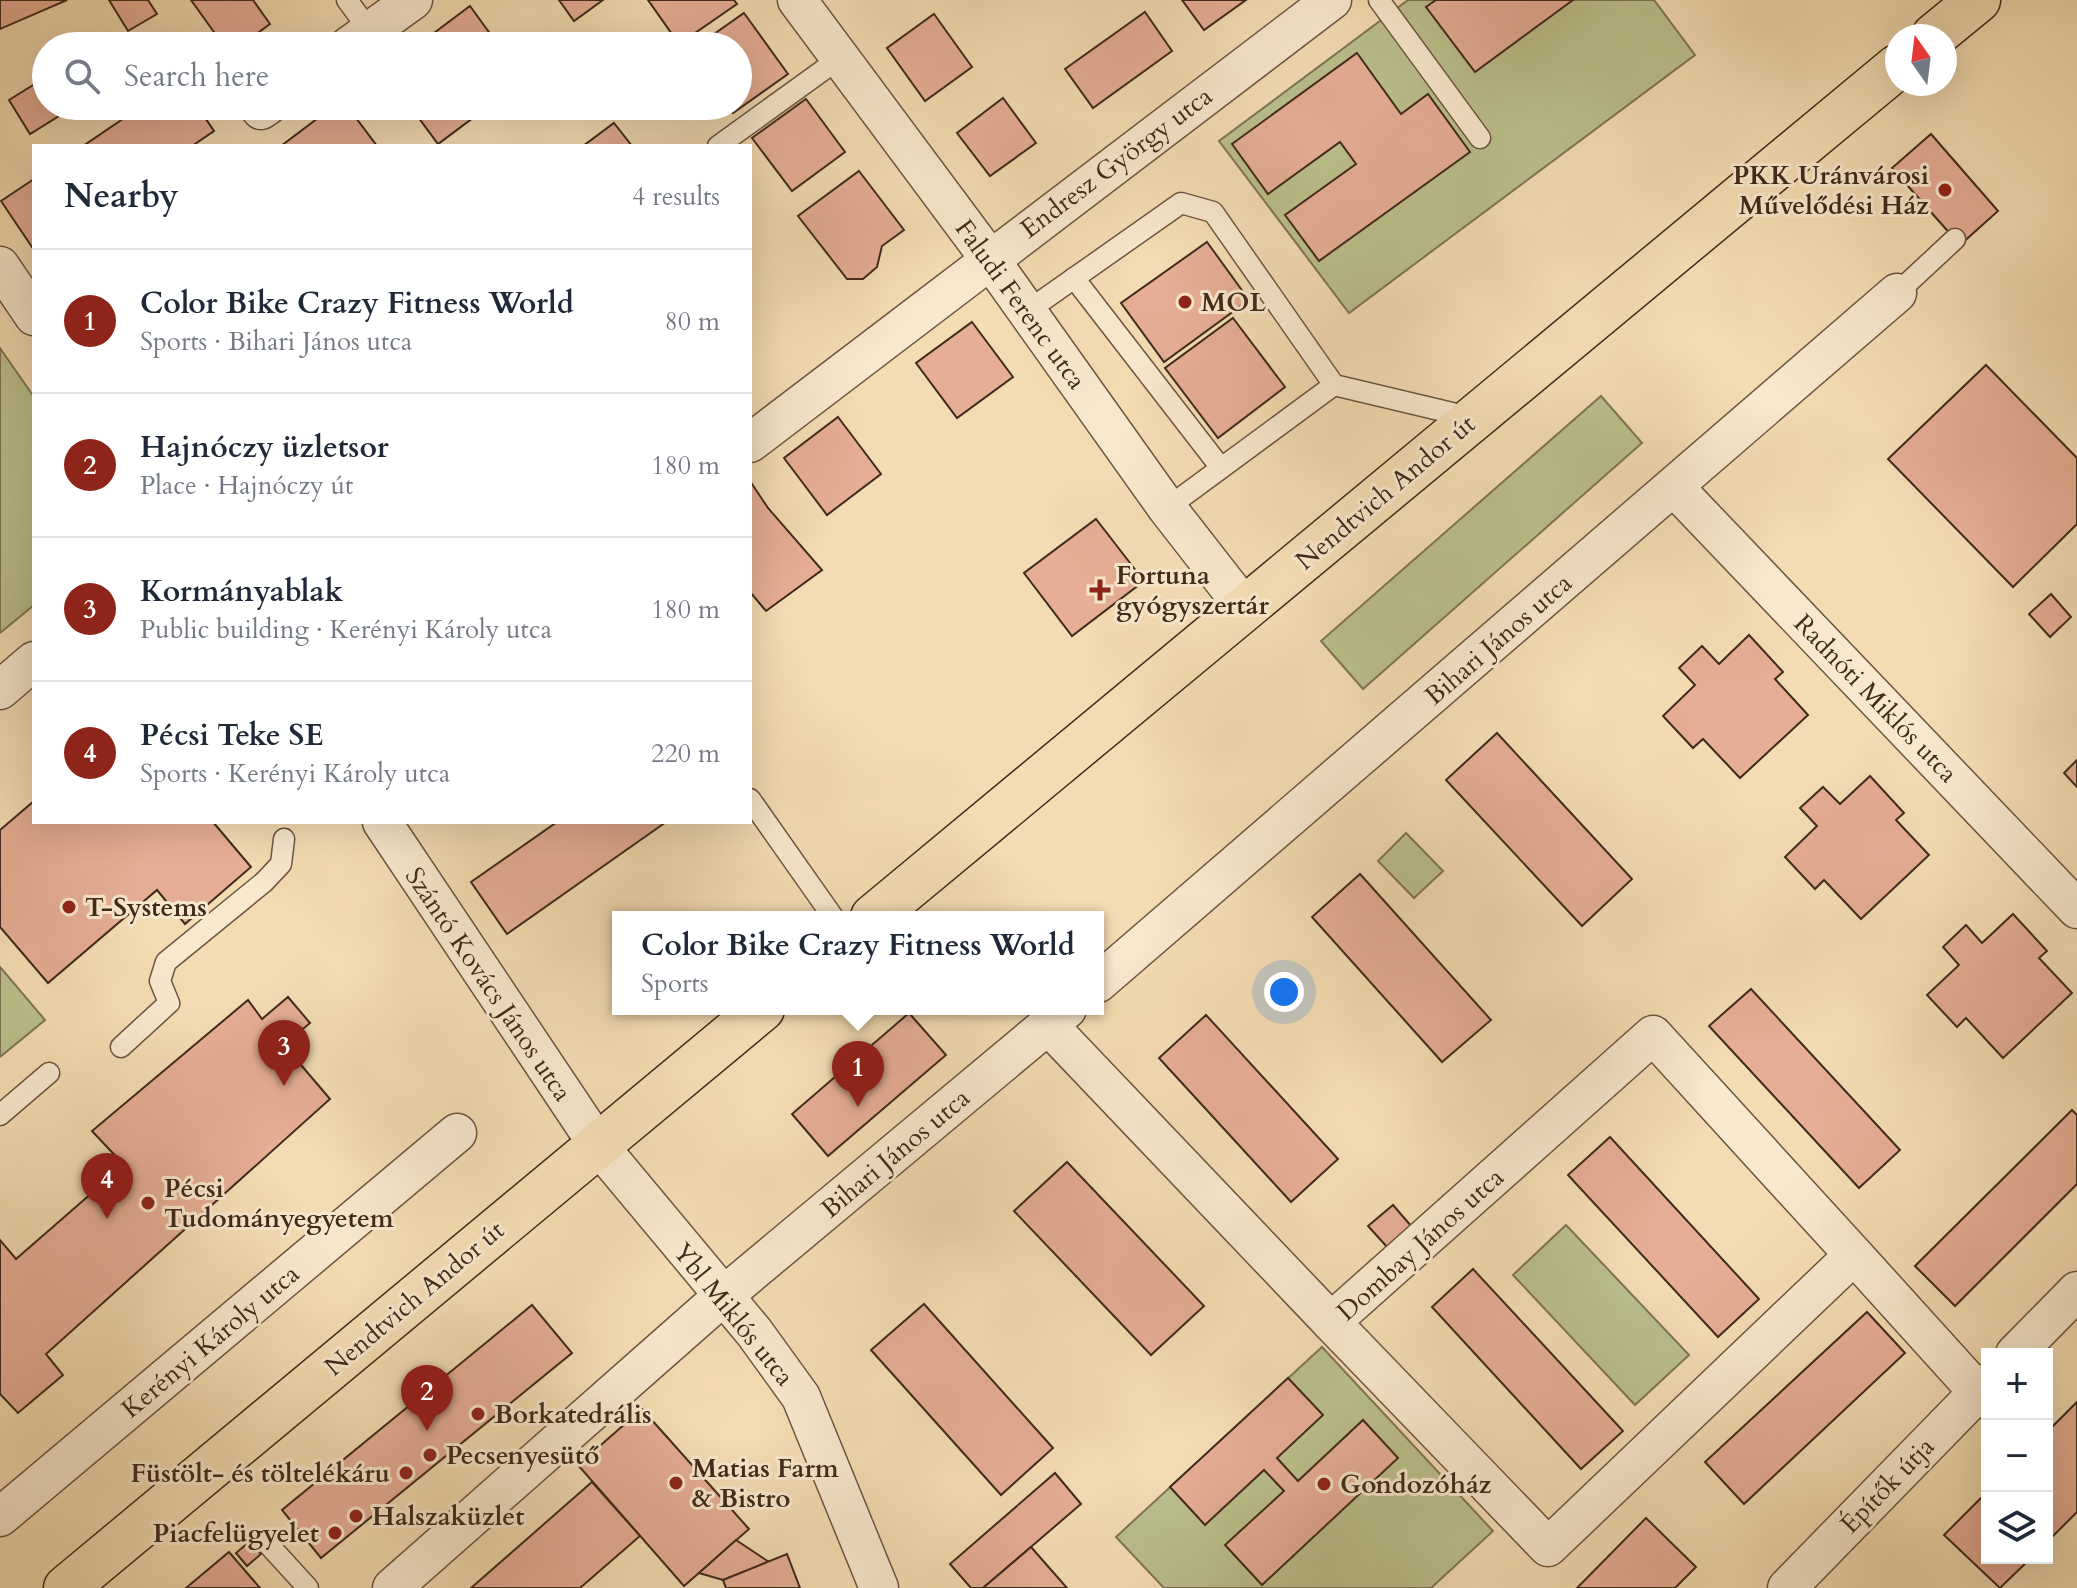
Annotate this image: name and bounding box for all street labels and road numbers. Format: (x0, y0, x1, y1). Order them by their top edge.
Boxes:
street label: Endresz György utca (1013, 79, 1219, 246)
street label: Faludi Ferenc utca (947, 212, 1094, 396)
street label: Nendtvich Andor út (1288, 407, 1483, 578)
street label: Bihari János utca (1417, 566, 1579, 713)
street label: Radnóti Miklós utca (1786, 606, 1965, 790)
street label: Szántó Kovács János utca (397, 860, 580, 1108)
street label: Bihari János utca (813, 1081, 977, 1226)
street label: Dombay János utca (1329, 1160, 1511, 1329)
street label: Nendtvich Andor út (317, 1213, 512, 1384)
street label: Ybl Miklós utca (665, 1235, 802, 1393)
street label: Kerényi Károly utca (114, 1257, 307, 1426)
street label: Építők útja (1833, 1430, 1942, 1541)

